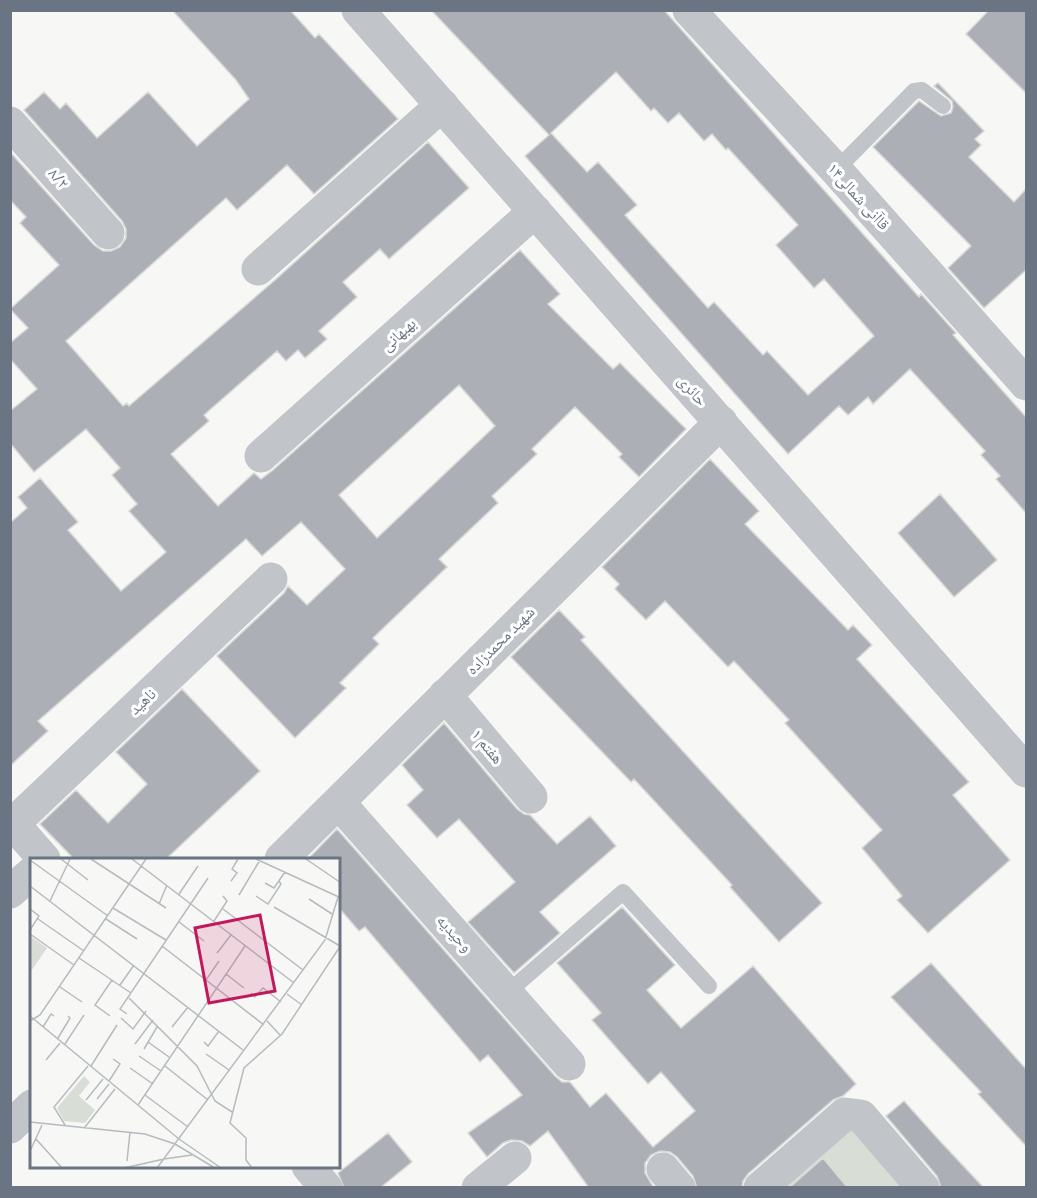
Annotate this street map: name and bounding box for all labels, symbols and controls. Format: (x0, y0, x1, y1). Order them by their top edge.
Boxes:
street label: قاآنی شمالی۱۴ (822, 157, 896, 235)
street label: ۸/۲ (43, 162, 75, 194)
street label: بهبهانی (375, 311, 421, 357)
street label: حائری (672, 369, 714, 411)
street label: شهید محمدزاده (460, 600, 540, 680)
street label: ناهید (123, 682, 161, 720)
street label: هفتم ۱ (466, 723, 510, 769)
inset map (30, 858, 340, 1168)
street label: وحیدیه (431, 909, 479, 957)

